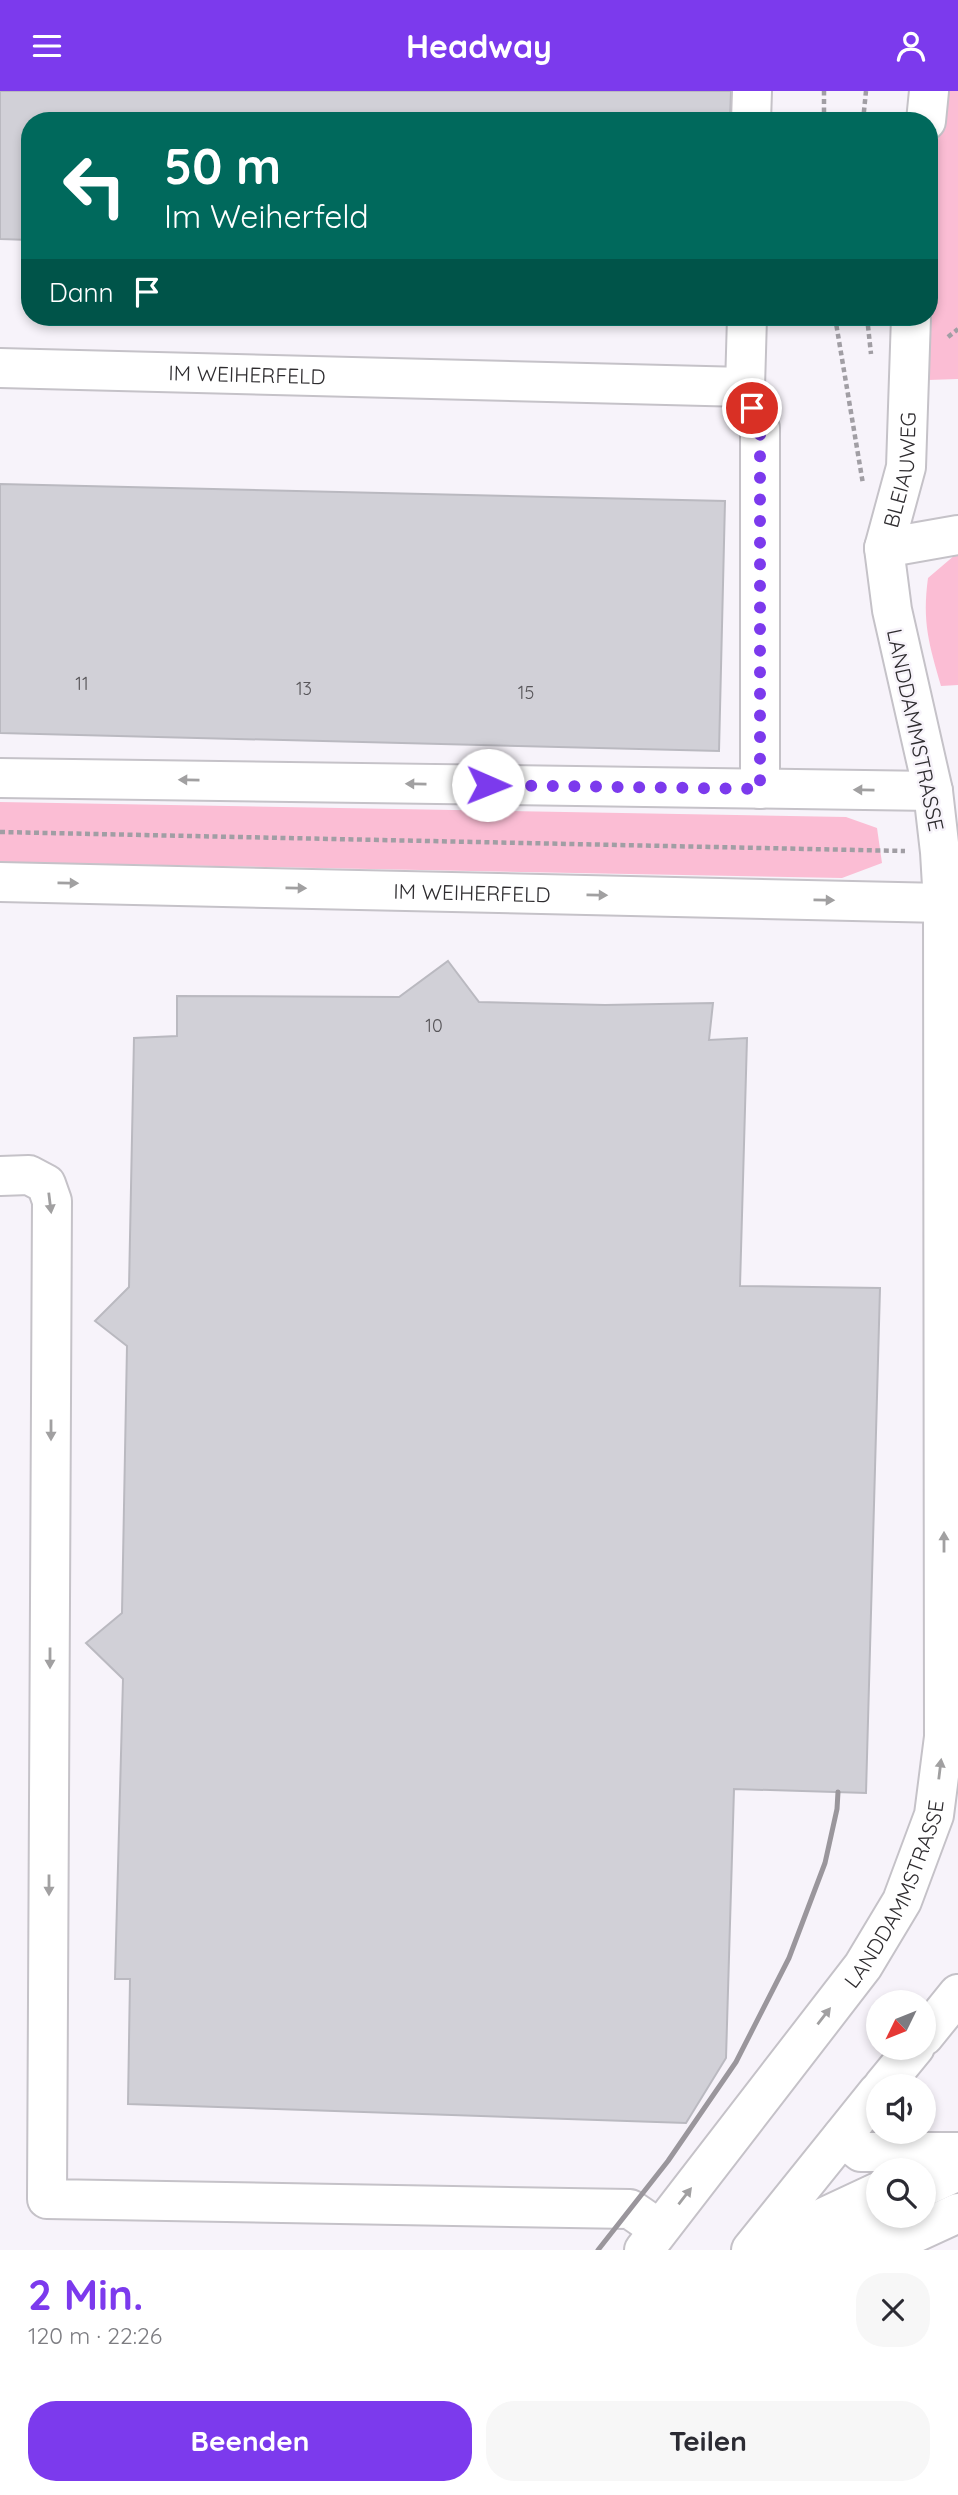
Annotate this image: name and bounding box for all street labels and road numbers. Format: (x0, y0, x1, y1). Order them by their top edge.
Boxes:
street label: IM WEIHERFELD (168, 359, 326, 389)
street label: BLEIAUWEG (877, 411, 921, 530)
street label: LANDDAMMSTRASSE (882, 626, 950, 834)
street label: IM WEIHERFELD (393, 878, 551, 907)
street label: LANDDAMMSTRASSE (838, 1799, 949, 1993)

